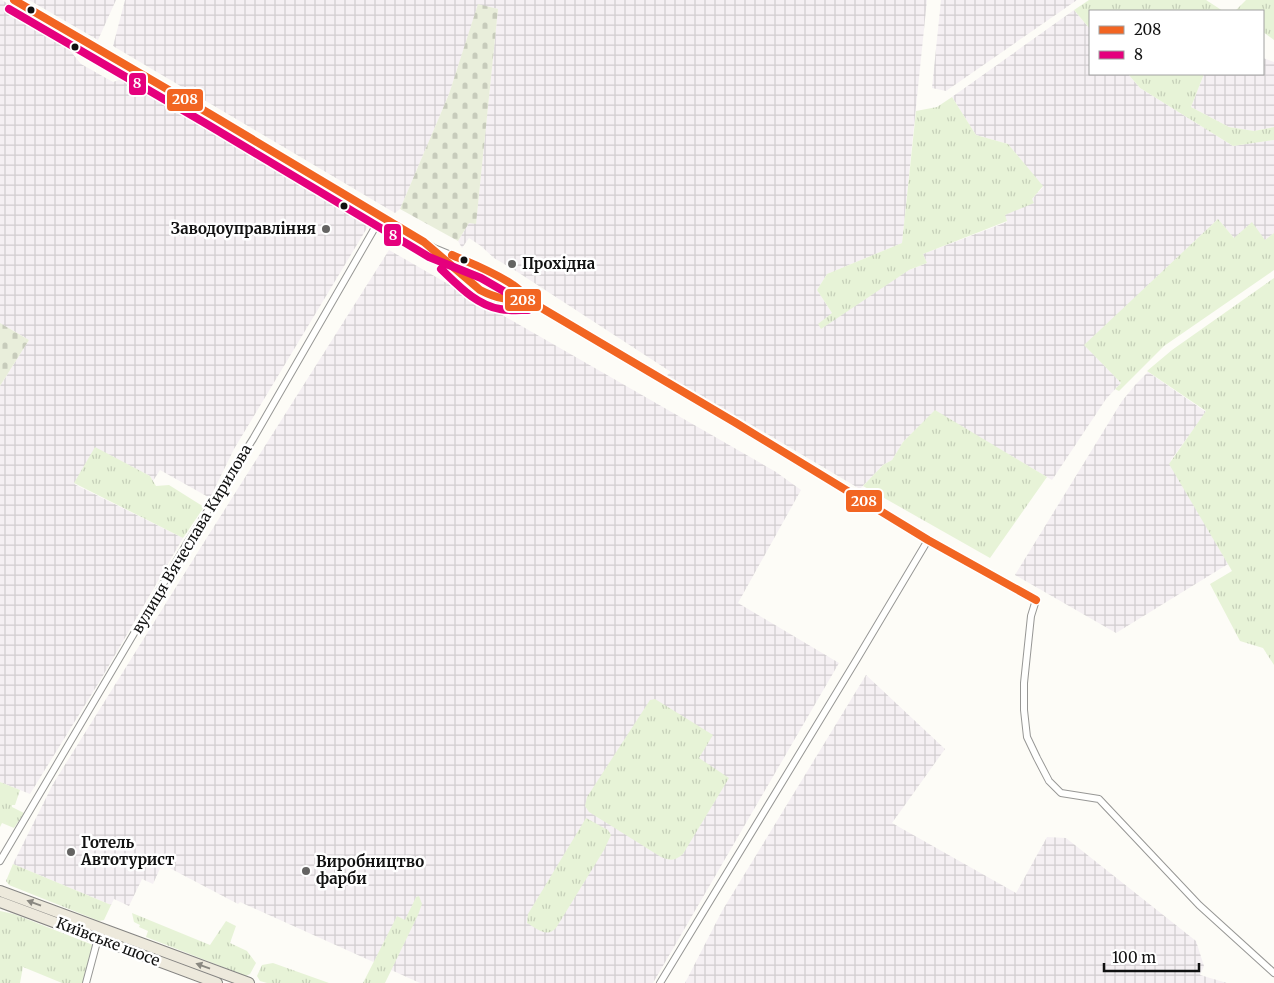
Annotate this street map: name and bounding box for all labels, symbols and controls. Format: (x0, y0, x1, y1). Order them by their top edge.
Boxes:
unlabelled marker (26, 5, 36, 15)
legend (1089, 10, 1264, 75)
text: 208 (1134, 20, 1161, 39)
unlabelled marker (70, 42, 80, 52)
text: 8 (1134, 45, 1143, 64)
line badge: 8 (128, 72, 147, 96)
text: 8 (133, 74, 142, 92)
line badge: 208 (166, 88, 204, 112)
text: 208 (172, 90, 198, 108)
unlabelled marker (339, 201, 349, 211)
place label: Заводоуправління (171, 219, 316, 238)
marker: Заводоуправління (320, 223, 332, 235)
line badge: 8 (383, 223, 402, 247)
text: 8 (389, 226, 398, 244)
place label: Прохідна (522, 254, 596, 273)
unlabelled marker (459, 255, 469, 265)
marker: Прохідна (506, 258, 518, 270)
line badge: 208 (504, 288, 542, 312)
text: 208 (510, 291, 536, 309)
street label: вулиця Вʼячеслава Кирилова (127, 441, 256, 637)
line badge: 208 (845, 489, 883, 513)
text: 208 (851, 492, 877, 510)
place label: Готель Автотурист (80, 833, 174, 869)
marker: Готель Автотурист (65, 846, 77, 858)
place label: Виробництво фарби (316, 852, 424, 888)
marker: Виробництво фарби (300, 865, 312, 877)
one-way arrow (27, 899, 42, 906)
street label: Київське шосе (54, 913, 163, 970)
scale bar (1104, 940, 1199, 972)
text: 100 m (1112, 948, 1156, 967)
one-way arrow (195, 962, 210, 970)

